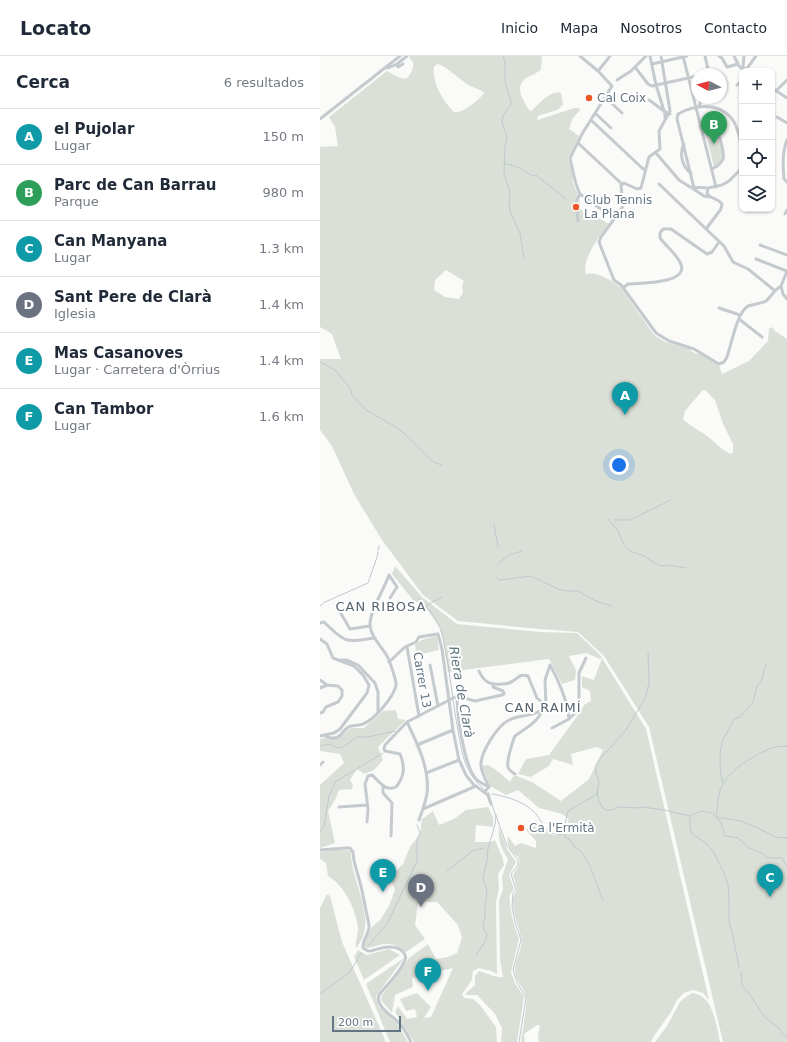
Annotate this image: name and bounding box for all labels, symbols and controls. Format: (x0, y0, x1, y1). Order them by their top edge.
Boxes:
text: Locato (20, 17, 91, 39)
text: Inicio (501, 20, 538, 36)
text: Mapa (560, 20, 598, 36)
text: Nosotros (620, 20, 682, 36)
text: Contacto (704, 20, 767, 36)
north arrow (691, 68, 727, 104)
map controls (739, 68, 775, 212)
button: + (739, 68, 775, 104)
text: Cerca (16, 72, 70, 92)
text: 6 resultados (224, 75, 304, 90)
place label: Cal Coix (597, 91, 646, 105)
marker: Cal Coix (584, 93, 594, 103)
button: − (739, 104, 775, 140)
pin: B (701, 111, 727, 144)
text: el Pujolar (54, 120, 134, 138)
text: A (24, 129, 34, 144)
text: 150 m (262, 129, 304, 144)
text: Lugar (54, 138, 91, 153)
button: locate (739, 140, 775, 176)
text: Parc de Can Barrau (54, 176, 217, 194)
button: layers (739, 176, 775, 212)
text: B (24, 185, 34, 200)
text: 980 m (262, 185, 304, 200)
place label: Club Tennis La Plana (584, 193, 652, 221)
text: Parque (54, 194, 99, 209)
marker: Club Tennis La Plana (571, 202, 581, 212)
text: Can Manyana (54, 232, 167, 250)
text: C (24, 241, 34, 256)
text: 1.3 km (259, 241, 304, 256)
text: Lugar (54, 250, 91, 265)
text: Sant Pere de Clarà (54, 288, 212, 306)
text: D (24, 297, 34, 312)
text: 1.4 km (259, 297, 304, 312)
text: Iglesia (54, 306, 96, 321)
text: Mas Casanoves (54, 344, 183, 362)
text: E (25, 353, 33, 368)
text: 1.4 km (259, 353, 304, 368)
text: Lugar · Carretera d'Òrrius (54, 362, 220, 377)
pin: A (612, 382, 638, 415)
text: Can Tambor (54, 400, 154, 418)
text: F (25, 409, 33, 424)
text: 1.6 km (259, 409, 304, 424)
text: Lugar (54, 418, 91, 433)
your location (609, 455, 629, 475)
district label: CAN RIBOSA (335, 599, 427, 614)
water label: Riera de Clarà (446, 645, 477, 739)
street label: Carrer 13 (410, 651, 434, 709)
district label: CAN RAIMÍ (504, 700, 582, 715)
place label: Ca l'Ermità (529, 821, 595, 835)
marker: Ca l'Ermità (516, 823, 526, 833)
pin: E (370, 859, 396, 892)
pin: C (757, 864, 783, 897)
pin: D (408, 874, 434, 907)
pin: F (415, 958, 441, 991)
scale bar (332, 1014, 401, 1033)
text: 200 m (338, 1016, 373, 1029)

